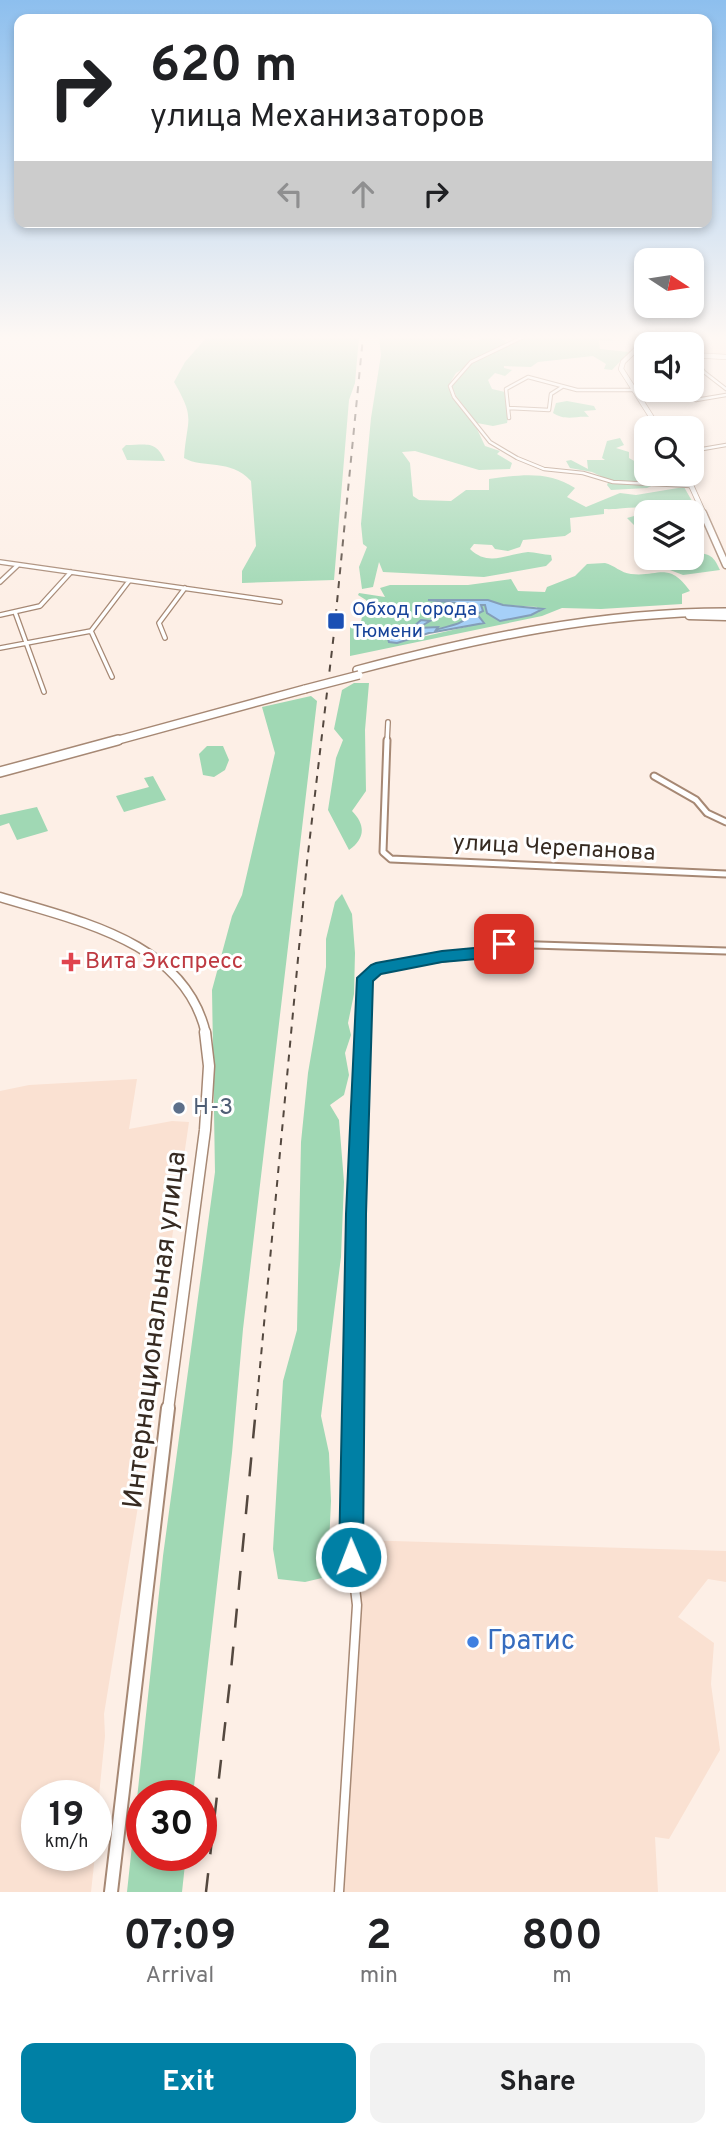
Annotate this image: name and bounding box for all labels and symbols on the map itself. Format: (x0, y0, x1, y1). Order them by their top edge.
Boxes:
north arrow (634, 248, 704, 318)
place label: Обход города Тюмени (352, 598, 477, 644)
marker: Обход города Тюмени (326, 611, 346, 631)
street label: улица Черепанова (452, 829, 656, 869)
pin (474, 914, 534, 974)
place label: Вита Экспресс (85, 948, 243, 977)
marker: Вита Экспресс (63, 954, 79, 970)
place label: Н-3 (193, 1094, 233, 1123)
marker: Н-3 (171, 1100, 187, 1116)
street label: Интернациональная улица (116, 1149, 196, 1511)
position arrow (314, 1520, 388, 1594)
place label: Гратис (487, 1624, 575, 1660)
marker: Гратис (465, 1634, 481, 1650)
speed limit sign: 30 (126, 1780, 217, 1871)

